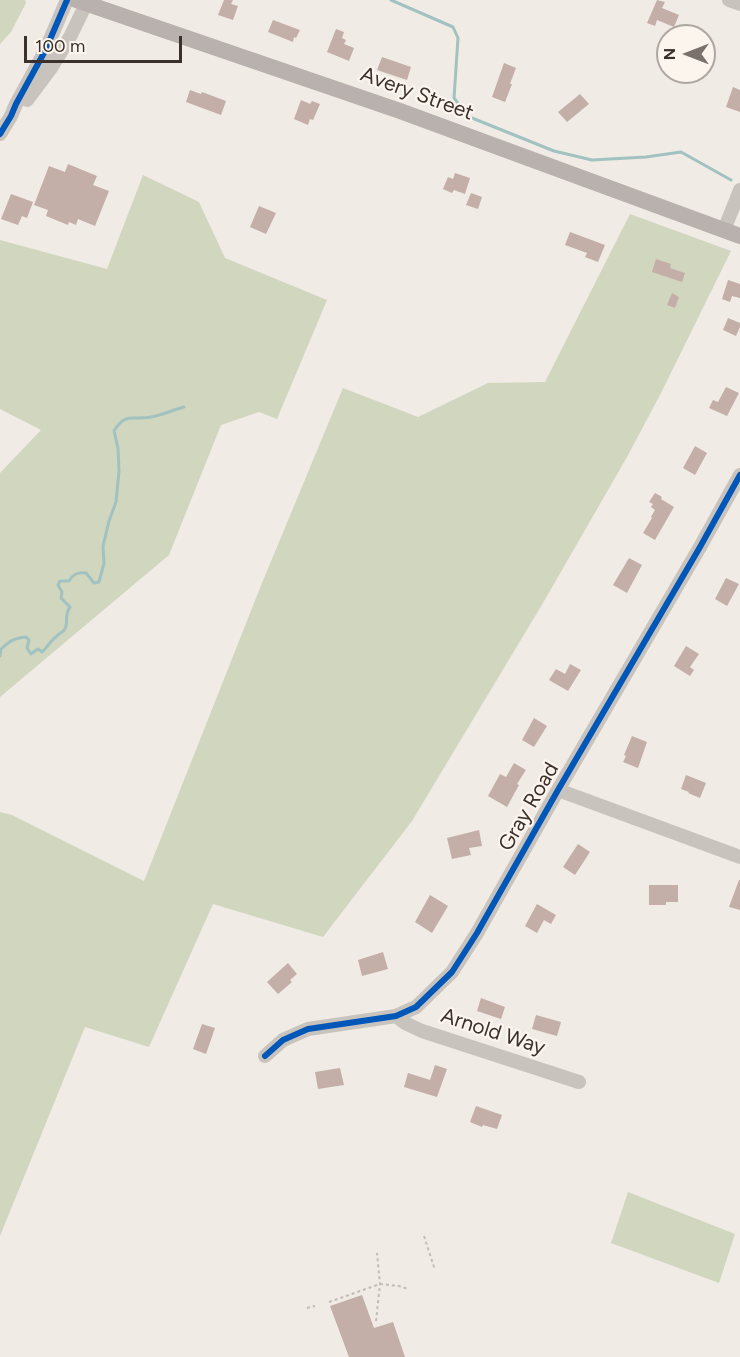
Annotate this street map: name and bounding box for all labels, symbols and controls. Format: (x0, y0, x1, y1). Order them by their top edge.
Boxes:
scale bar (27, 24, 184, 62)
north arrow (656, 24, 716, 84)
text: 100 m (35, 35, 85, 57)
text: N (660, 48, 679, 60)
street label: Avery Street (357, 62, 477, 126)
street label: Gray Road (494, 758, 564, 856)
street label: Arnold Way (438, 1003, 548, 1061)

